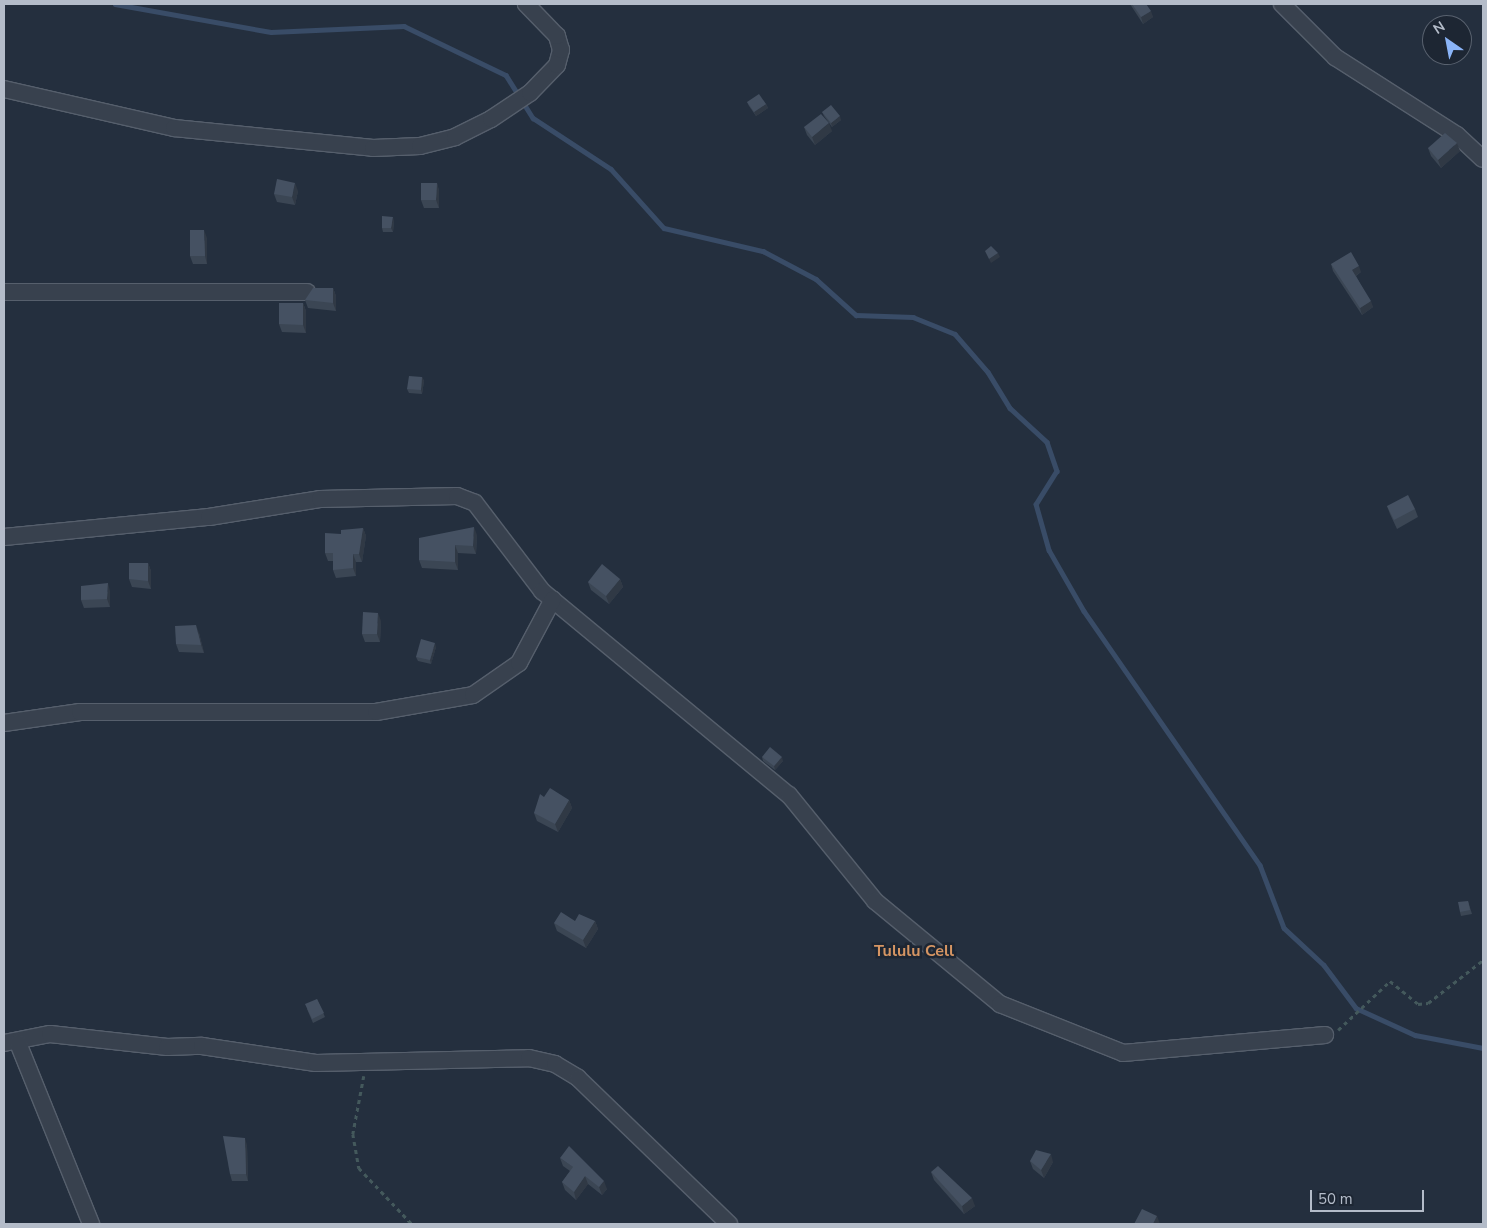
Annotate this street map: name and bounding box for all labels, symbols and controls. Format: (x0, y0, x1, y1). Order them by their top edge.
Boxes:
north arrow (1422, 15, 1472, 65)
text: N (1430, 17, 1449, 39)
district label: Tululu Cell (874, 941, 954, 961)
scale bar (1312, 1180, 1426, 1212)
text: 50 m (1318, 1189, 1353, 1209)

